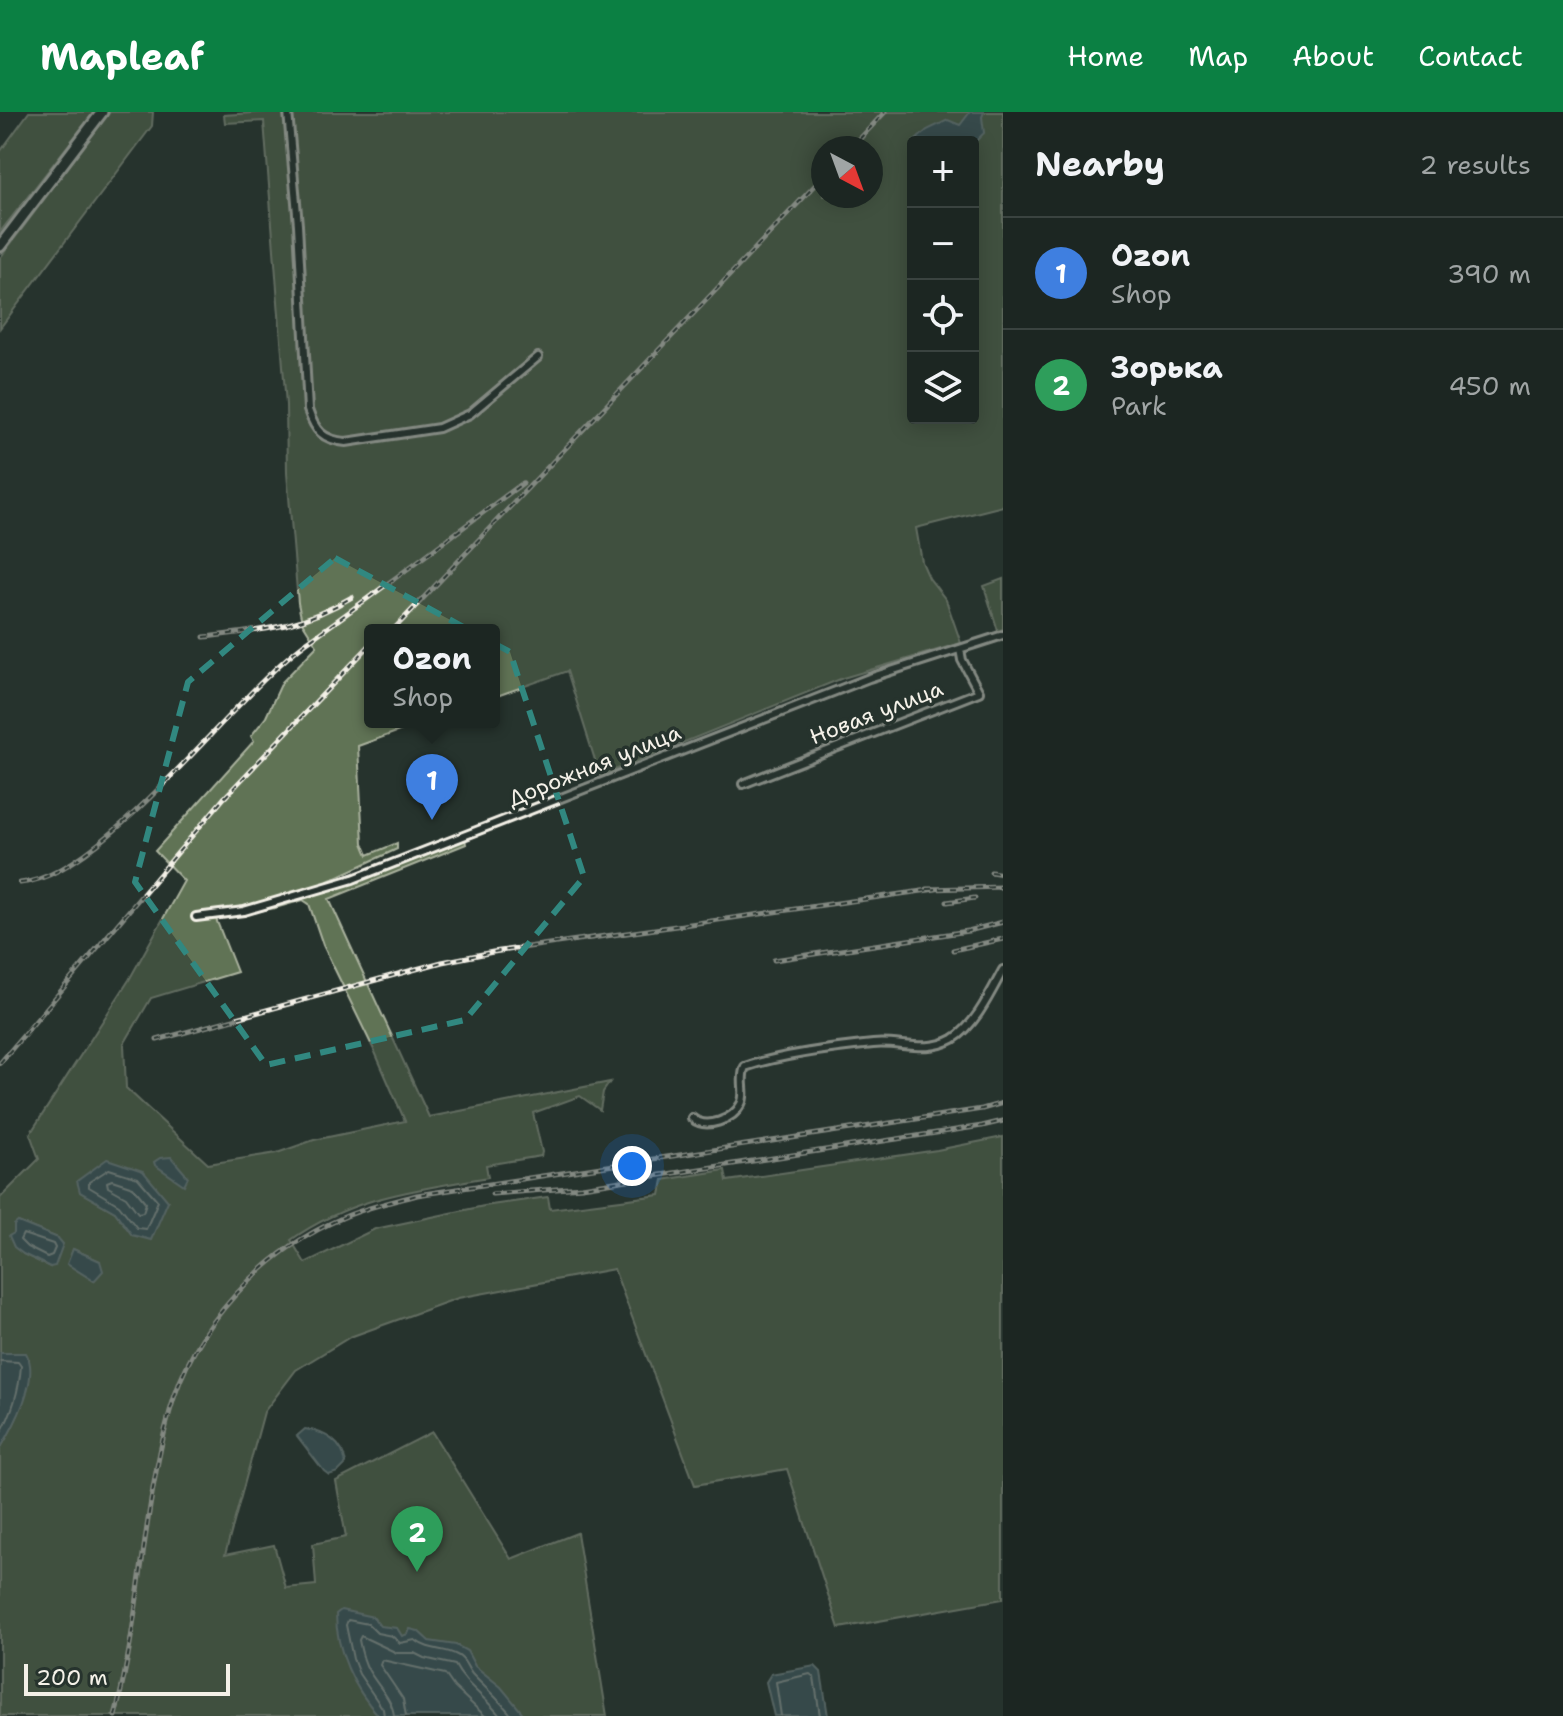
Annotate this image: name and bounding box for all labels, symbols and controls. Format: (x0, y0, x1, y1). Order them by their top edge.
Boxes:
text: Mapleaf (40, 31, 205, 82)
text: Home (1067, 37, 1144, 75)
text: Map (1188, 37, 1248, 75)
text: About (1292, 37, 1374, 75)
text: Contact (1418, 37, 1523, 75)
north arrow (811, 136, 883, 208)
map controls (907, 136, 979, 424)
button: + (907, 136, 979, 208)
text: Nearby (1035, 141, 1165, 187)
text: 2 results (1419, 147, 1531, 182)
button: − (907, 208, 979, 280)
text: Ozon (1111, 235, 1190, 276)
text: 1 (1055, 256, 1067, 291)
text: 390 m (1447, 256, 1531, 291)
text: Shop (1111, 276, 1172, 311)
button: locate (907, 280, 979, 352)
text: Зорька (1111, 347, 1223, 388)
button: layers (907, 352, 979, 424)
text: 2 (1052, 368, 1070, 403)
text: 450 m (1448, 368, 1531, 403)
text: Park (1111, 388, 1167, 423)
popup (364, 624, 500, 728)
text: Ozon (392, 638, 472, 679)
street label: Новая улица (805, 674, 947, 751)
text: Shop (392, 679, 453, 714)
street label: Дорожная улица (503, 717, 685, 813)
pin: 1 (406, 754, 458, 820)
your location (612, 1146, 652, 1186)
pin: 2 (391, 1506, 443, 1572)
scale bar (24, 1660, 230, 1696)
text: 200 m (36, 1663, 108, 1692)

